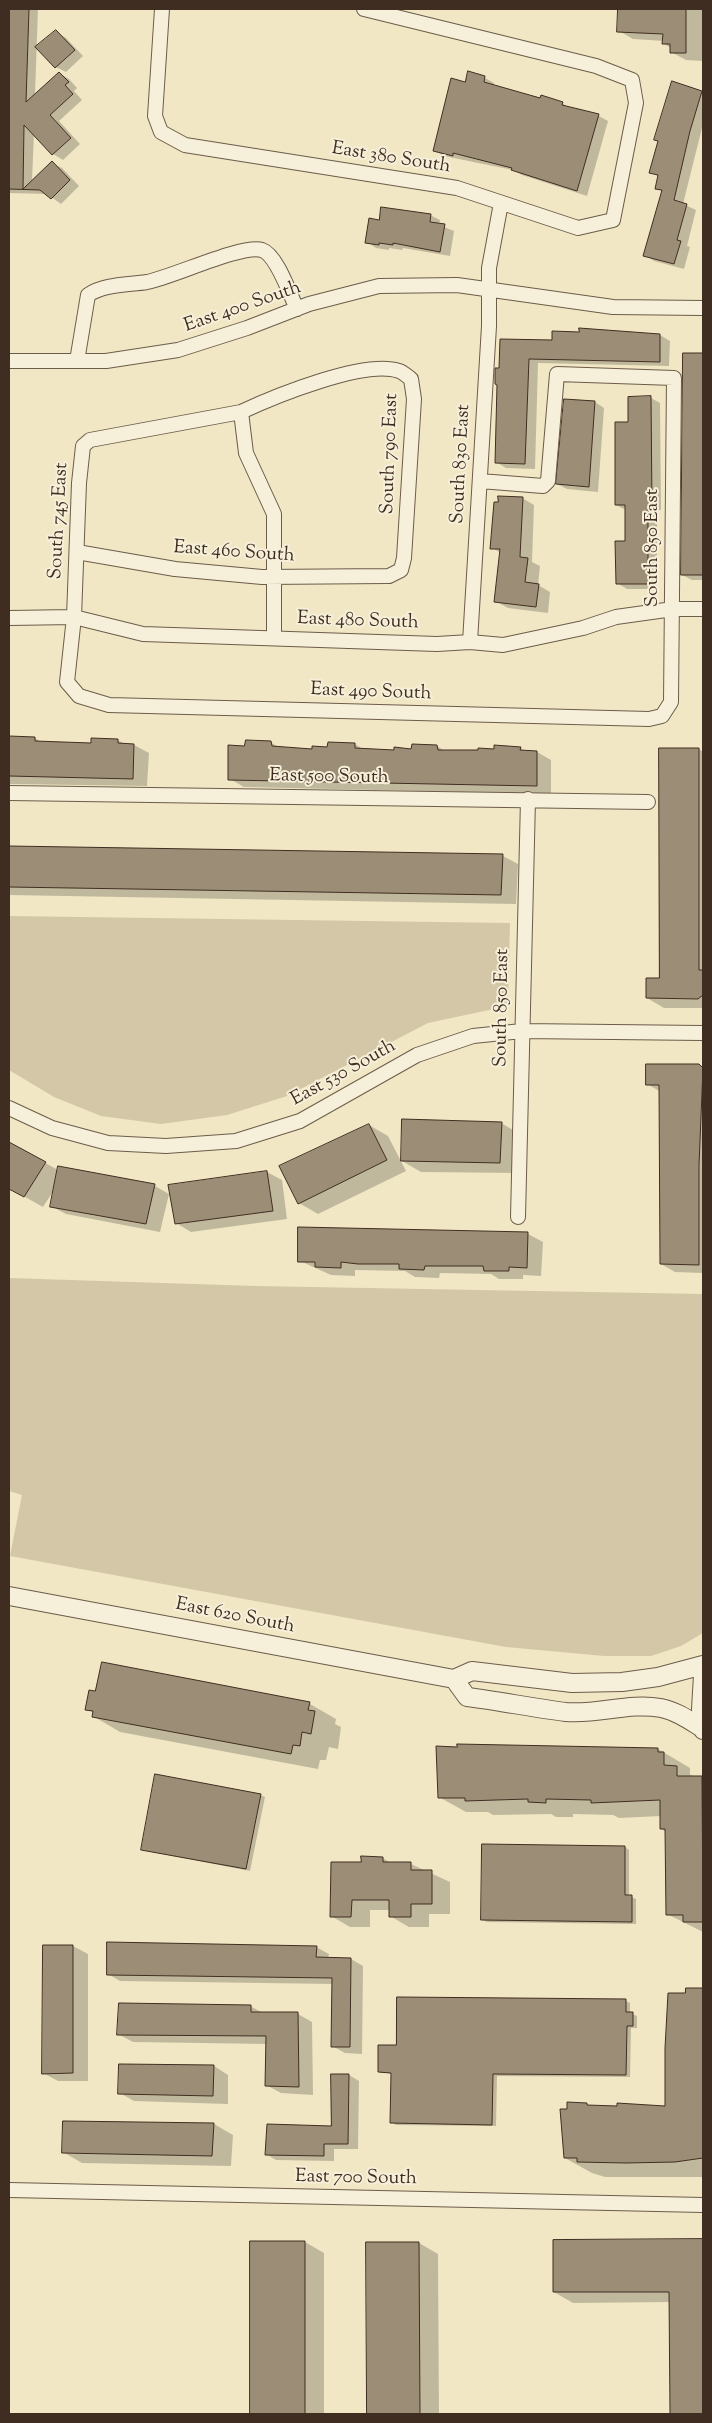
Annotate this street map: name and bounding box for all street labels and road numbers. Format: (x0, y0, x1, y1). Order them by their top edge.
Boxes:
street label: East 380 South (330, 138, 452, 180)
street label: East 400 South (182, 277, 304, 339)
street label: South 790 East (377, 393, 405, 515)
street label: South 830 East (447, 404, 477, 524)
street label: South 745 East (46, 462, 74, 580)
street label: South 850 East (643, 489, 665, 607)
street label: East 460 South (173, 537, 295, 569)
street label: East 480 South (297, 608, 419, 636)
street label: East 490 South (310, 679, 432, 707)
street label: East 500 South (269, 766, 389, 790)
street label: South 850 East (491, 948, 515, 1068)
street label: East 530 South (287, 1036, 401, 1112)
street label: East 620 South (174, 1594, 296, 1640)
street label: East 700 South (295, 2167, 417, 2191)

